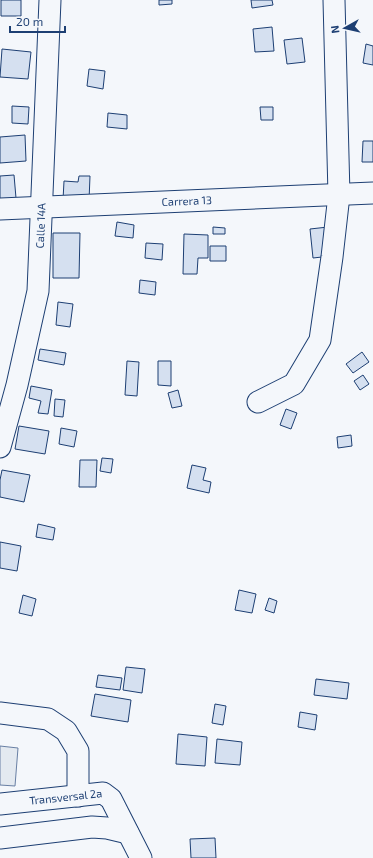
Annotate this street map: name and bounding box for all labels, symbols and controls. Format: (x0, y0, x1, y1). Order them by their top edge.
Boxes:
scale bar (10, 8, 65, 34)
north arrow (325, 8, 365, 48)
text: 20 m (16, 14, 43, 28)
text: N (328, 25, 342, 34)
street label: Carrera 13 (161, 193, 212, 208)
street label: Calle 14A (33, 203, 48, 249)
street label: Transversal 2a (28, 786, 103, 807)

